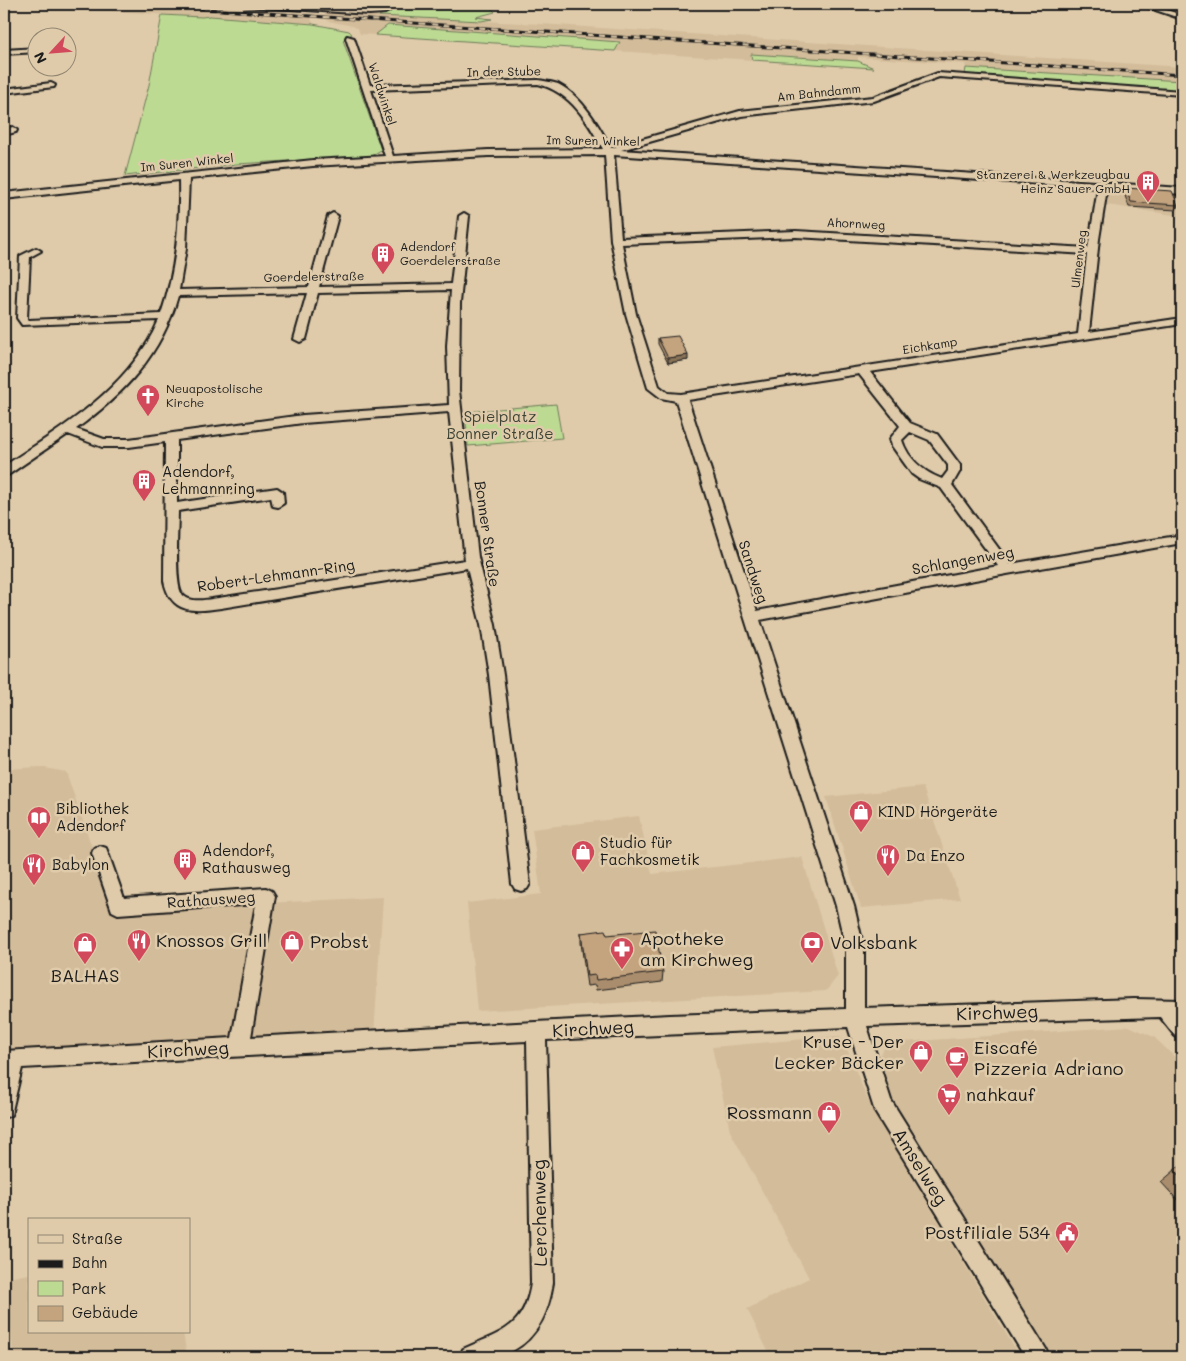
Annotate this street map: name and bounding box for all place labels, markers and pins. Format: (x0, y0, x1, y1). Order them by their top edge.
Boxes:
place label: Stanzerei & Werkzeugbau Heinz Sauer GmbH (977, 166, 1130, 196)
building icon: Stanzerei & Werkzeugbau Heinz Sauer GmbH (1135, 169, 1161, 203)
place label: Adendorf Goerdelerstraße (400, 238, 501, 268)
building icon: Adendorf Goerdelerstraße (370, 241, 396, 275)
place label: Neuapostolische Kirche (166, 380, 263, 410)
church icon: Neuapostolische Kirche (135, 383, 161, 417)
place label: Adendorf, Lehmannring (162, 461, 255, 498)
building icon: Adendorf, Lehmannring (131, 468, 157, 502)
place label: Bibliothek Adendorf (56, 798, 129, 835)
shop icon: KIND Hörgeräte (848, 799, 874, 833)
place label: KIND Hörgeräte (878, 801, 998, 821)
library icon: Bibliothek Adendorf (26, 805, 52, 839)
place label: Studio für Fachkosmetik (600, 832, 700, 869)
shop icon: Studio für Fachkosmetik (570, 839, 596, 873)
place label: Adendorf, Rathausweg (202, 840, 291, 877)
restaurant icon: Da Enzo (875, 843, 901, 877)
place label: Da Enzo (906, 845, 965, 865)
building icon: Adendorf, Rathausweg (172, 847, 198, 881)
restaurant icon: Babylon (21, 852, 47, 886)
place label: Babylon (52, 854, 109, 874)
place label: Apotheke am Kirchweg (640, 926, 753, 971)
restaurant icon: Knossos Grill (126, 928, 152, 962)
place label: Knossos Grill (156, 928, 267, 952)
shop icon: Probst (279, 929, 305, 963)
place label: Probst (310, 929, 369, 953)
bank icon: Volksbank (799, 930, 825, 964)
place label: Volksbank (830, 930, 917, 954)
shop icon: BALHAS (72, 931, 98, 965)
pharmacy icon: Apotheke am Kirchweg (609, 936, 635, 970)
place label: BALHAS (51, 963, 119, 987)
place label: Kruse - Der Lecker Bäcker (775, 1029, 904, 1074)
place label: Eiscafé Pizzeria Adriano (974, 1035, 1124, 1080)
shop icon: Kruse - Der Lecker Bäcker (908, 1039, 934, 1073)
cafe icon: Eiscafé Pizzeria Adriano (944, 1045, 970, 1079)
supermarket icon: nahkauf (936, 1082, 962, 1116)
place label: nahkauf (966, 1082, 1036, 1106)
place label: Rossmann (727, 1100, 812, 1124)
shop icon: Rossmann (816, 1100, 842, 1134)
place label: Postfiliale 534 (925, 1220, 1050, 1244)
public building icon: Postfiliale 534 (1054, 1220, 1080, 1254)

